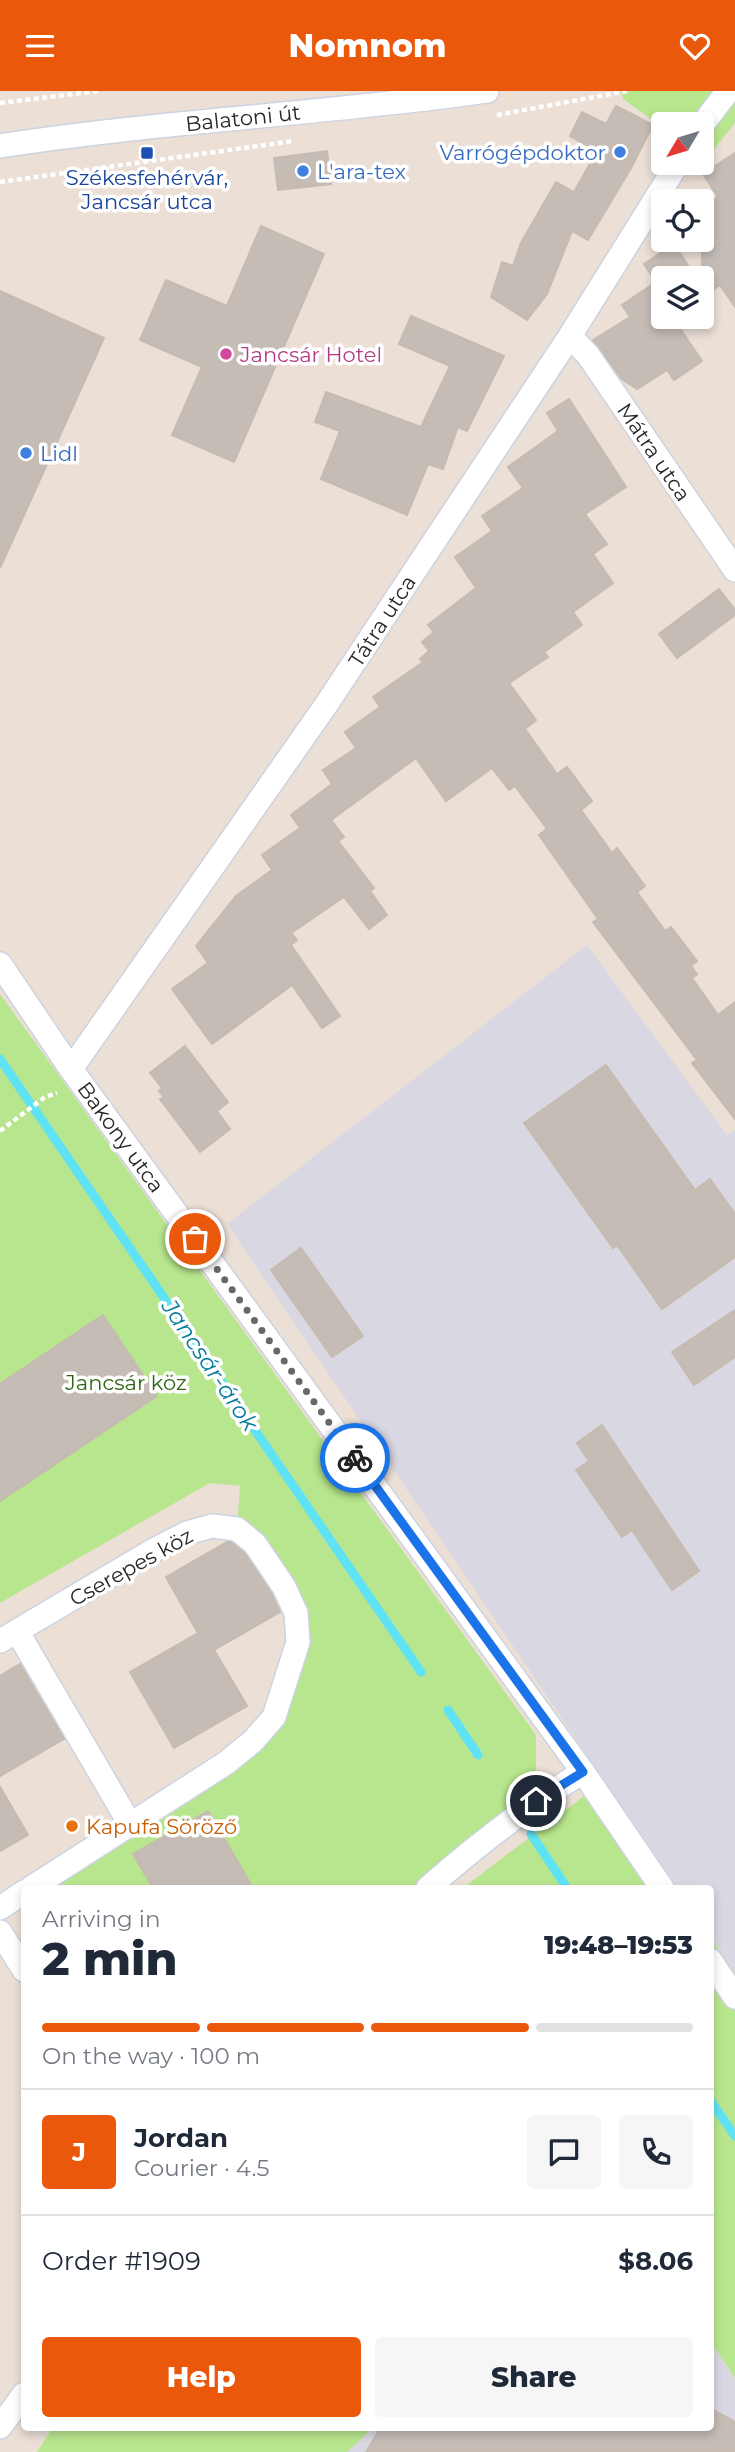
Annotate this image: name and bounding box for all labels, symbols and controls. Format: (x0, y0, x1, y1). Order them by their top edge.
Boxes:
text: Nomnom (289, 26, 446, 65)
icon: menu (21, 27, 59, 65)
icon: heart (676, 27, 714, 65)
street label: Balatoni út (184, 100, 302, 136)
north arrow (651, 112, 714, 175)
map controls (651, 112, 714, 329)
place label: Varrógépdoktor (440, 140, 606, 165)
marker: Varrógépdoktor (612, 144, 628, 160)
marker: Székesfehérvár, Jancsár utca (139, 145, 155, 161)
place label: L'ara-tex (317, 159, 406, 184)
marker: L'ara-tex (295, 163, 311, 179)
place label: Székesfehérvár, Jancsár utca (66, 165, 228, 214)
button: locate (651, 189, 714, 252)
button: layers (651, 266, 714, 329)
place label: Jancsár Hotel (239, 342, 382, 367)
marker: Jancsár Hotel (218, 346, 234, 362)
street label: Mátra utca (612, 398, 696, 506)
place label: Lidl (40, 441, 78, 466)
marker: Lidl (18, 445, 34, 461)
street label: Tátra utca (343, 570, 421, 672)
street label: Bakony utca (72, 1077, 170, 1197)
pin (165, 1209, 225, 1269)
icon: bag (176, 1220, 214, 1258)
water label: Jancsár-árok (155, 1293, 265, 1437)
park label: Jancsár köz (64, 1370, 187, 1395)
courier (320, 1423, 390, 1493)
icon: bike (336, 1439, 374, 1477)
street label: Cserepes köz (65, 1523, 197, 1611)
pin (506, 1771, 566, 1831)
icon: home (517, 1782, 555, 1820)
place label: Kapufa Söröző (86, 1814, 237, 1839)
marker: Kapufa Söröző (64, 1818, 80, 1834)
text: Arriving in (42, 1905, 161, 1933)
text: 19:48–19:53 (544, 1929, 693, 1961)
text: 2 min (42, 1930, 177, 1987)
text: On the way · 100 m (42, 2042, 260, 2070)
button: chat (527, 2115, 601, 2189)
button: phone (619, 2115, 693, 2189)
text: Jordan (134, 2122, 228, 2154)
text: J (72, 2136, 86, 2168)
text: Courier · 4.5 (134, 2154, 269, 2182)
text: Order #1909 (42, 2245, 201, 2277)
text: $8.06 (618, 2245, 693, 2277)
button: Help (42, 2337, 361, 2417)
button: Share (375, 2337, 693, 2417)

